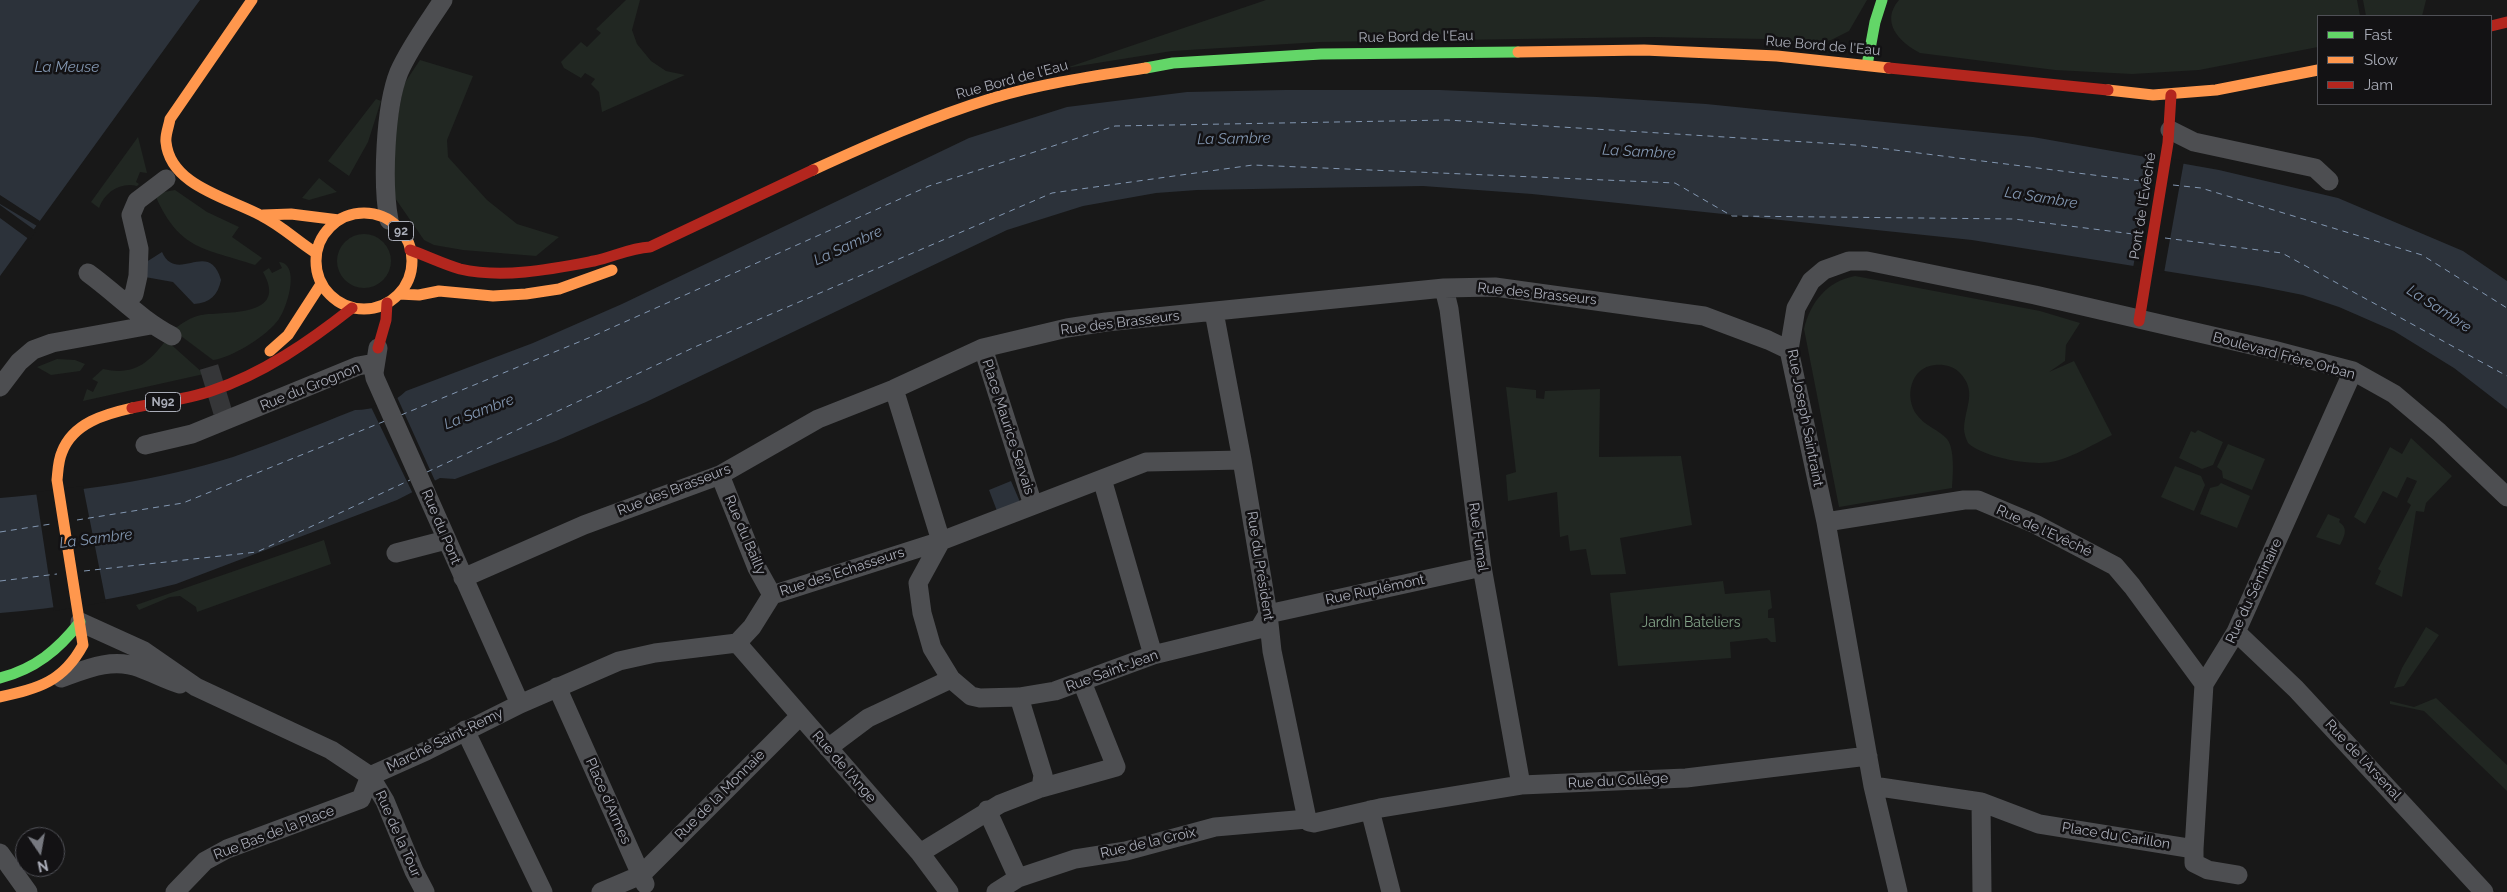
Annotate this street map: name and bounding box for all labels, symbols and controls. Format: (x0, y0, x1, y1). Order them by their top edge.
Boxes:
legend (2317, 15, 2492, 105)
text: Fast (2364, 26, 2392, 44)
street label: Rue Bord de l'Eau (1358, 28, 1474, 46)
street label: Rue Bord de l'Eau (1765, 33, 1881, 59)
text: Slow (2364, 51, 2398, 69)
street label: Rue Bord de l'Eau (954, 57, 1070, 103)
water label: La Meuse (35, 58, 99, 76)
text: Jam (2364, 76, 2393, 94)
water label: La Sambre (1197, 129, 1271, 149)
water label: La Sambre (1602, 141, 1676, 163)
street label: Pont de l'Évêché (2126, 151, 2160, 261)
water label: La Sambre (2003, 183, 2079, 213)
road number: 92 (388, 222, 414, 240)
water label: La Sambre (811, 222, 885, 270)
street label: Rue des Brasseurs (1476, 279, 1598, 309)
water label: La Sambre (2403, 281, 2475, 337)
street label: Rue des Brasseurs (1059, 307, 1181, 339)
street label: Boulevard Frère Orban (2211, 329, 2357, 383)
street label: Rue Joseph Saintraint (1783, 348, 1827, 488)
street label: Place Maurice Servais (978, 357, 1038, 497)
street label: Rue du Grognon (258, 359, 362, 415)
water label: La Sambre (441, 390, 517, 434)
road number: N92 (146, 392, 180, 412)
street label: Rue des Brasseurs (615, 461, 733, 519)
street label: Rue du Pont (418, 487, 464, 567)
street label: Rue du Bailly (721, 493, 769, 577)
street label: Rue Fumal (1465, 501, 1491, 573)
street label: Rue de l'Evêché (1993, 501, 2095, 561)
street label: Rue du Président (1243, 510, 1277, 622)
water label: La Sambre (58, 526, 134, 552)
street label: Rue du Séminaire (2222, 536, 2286, 646)
street label: Rue des Echasseurs (778, 544, 906, 600)
street label: Rue Ruplémont (1324, 571, 1426, 609)
park label: Jardin Bateliers (1642, 615, 1740, 631)
street label: Rue Saint-Jean (1064, 647, 1160, 695)
street label: Marché Saint-Remy (384, 705, 506, 775)
street label: Rue de l'Arsenal (2321, 716, 2405, 804)
street label: Rue de l'Ange (808, 728, 880, 806)
street label: Rue de la Monnaie (672, 747, 768, 843)
street label: Place d'Armes (582, 755, 634, 847)
street label: Rue du Collège (1567, 770, 1669, 792)
street label: Rue de la Tour (371, 788, 425, 880)
street label: Rue Bas de la Place (211, 802, 337, 864)
street label: Place du Carillon (2061, 819, 2171, 853)
street label: Rue de la Croix (1099, 824, 1197, 862)
north arrow (15, 827, 65, 877)
text: N (36, 857, 50, 875)

